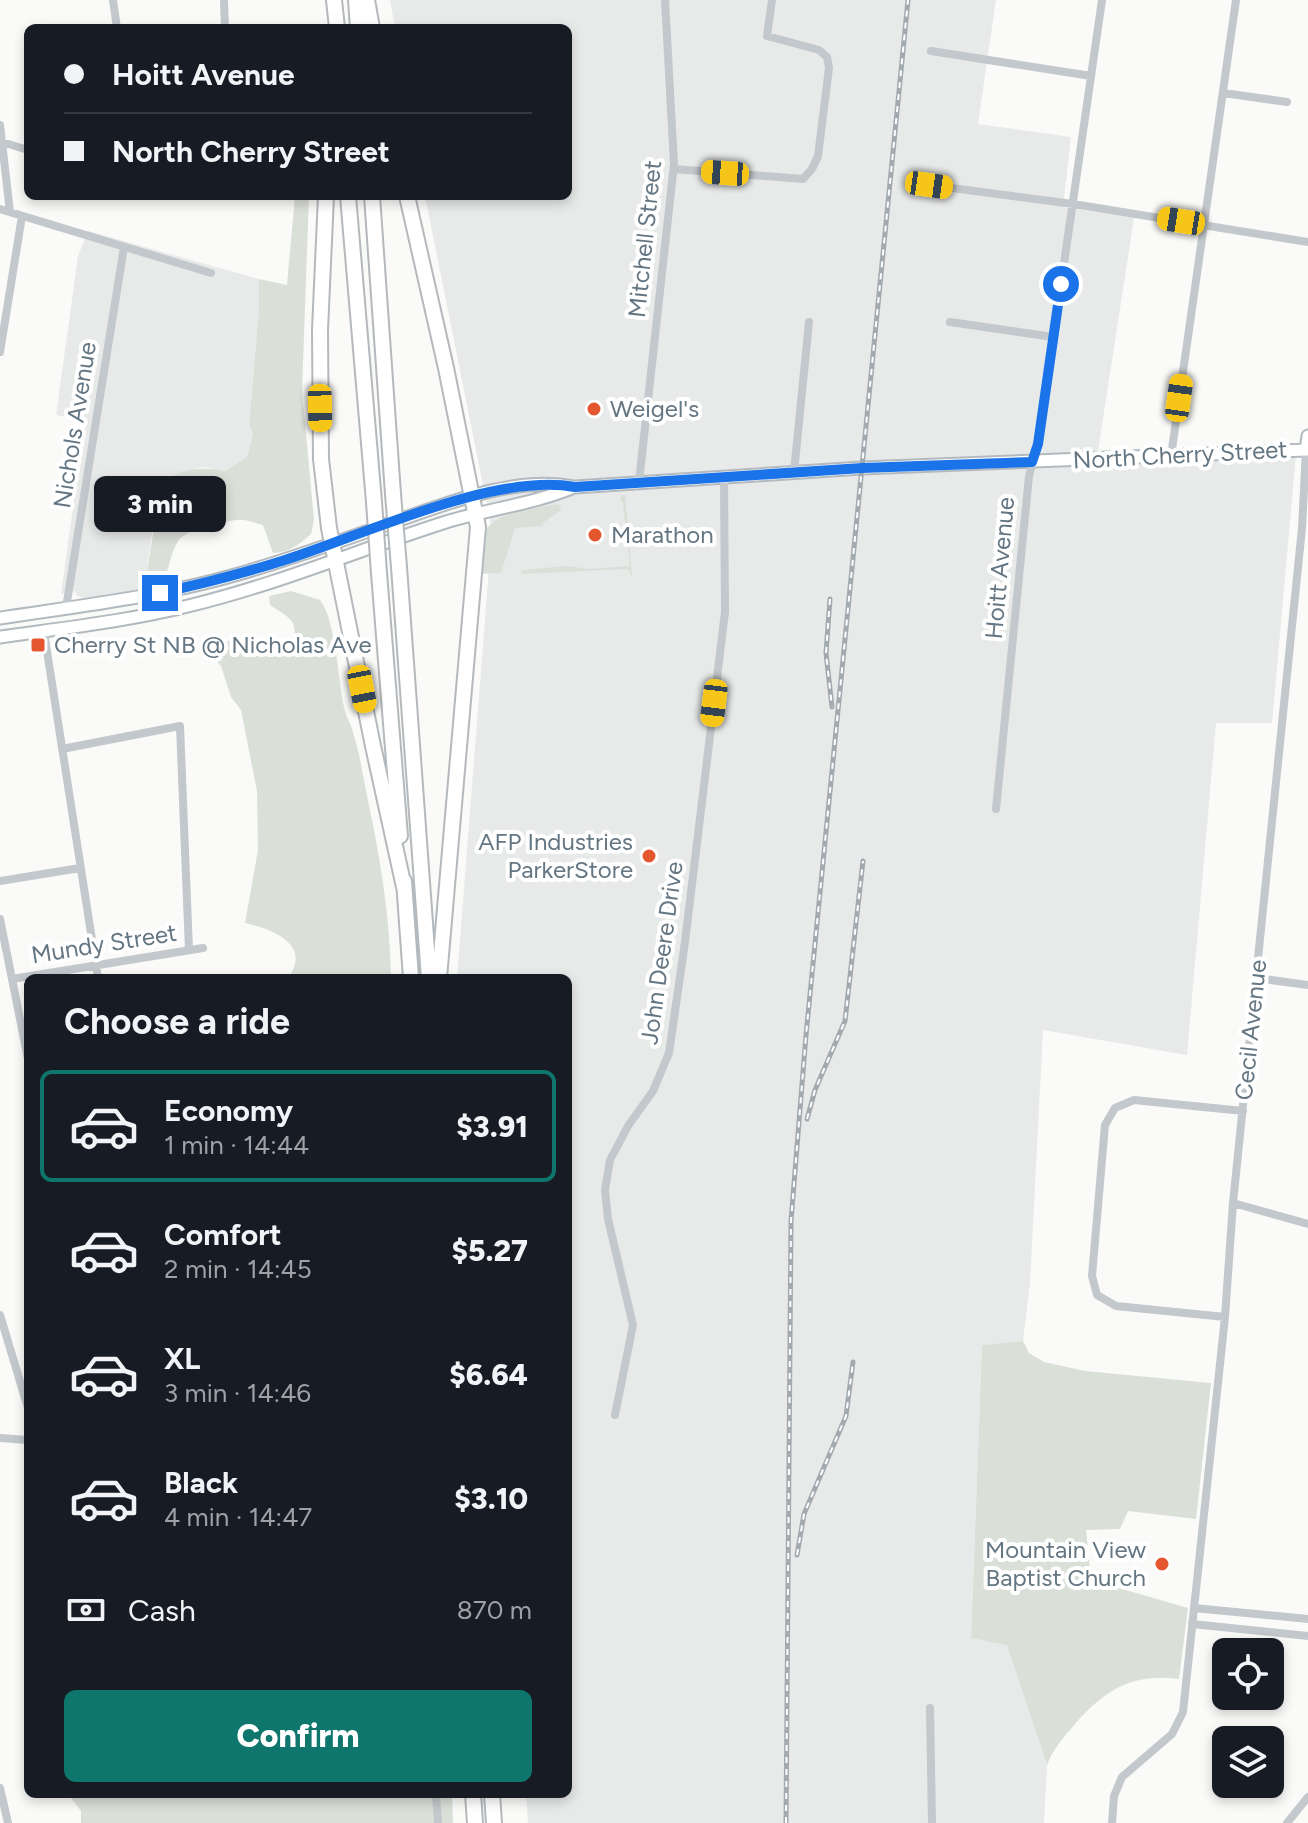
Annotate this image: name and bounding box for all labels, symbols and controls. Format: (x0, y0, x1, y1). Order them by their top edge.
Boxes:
text: Hoitt Avenue (112, 56, 295, 93)
text: North Cherry Street (112, 133, 390, 170)
street label: Mitchell Street (622, 159, 667, 319)
car (700, 159, 750, 187)
car (904, 170, 954, 200)
car (1155, 205, 1207, 237)
route start (1043, 266, 1079, 302)
street label: Nichols Avenue (47, 340, 102, 510)
car (1164, 373, 1194, 423)
car (308, 384, 332, 432)
place label: Weigel's (610, 394, 699, 423)
marker: Weigel's (585, 400, 603, 418)
street label: North Cherry Street (1072, 434, 1288, 475)
callout: 3 min (94, 477, 226, 533)
text: 3 min (127, 488, 193, 520)
street label: Hoitt Avenue (979, 496, 1020, 640)
place label: Marathon (611, 520, 714, 549)
marker: Marathon (586, 526, 604, 544)
route end (142, 575, 178, 611)
place label: Cherry St NB @ Nicholas Ave (54, 630, 372, 659)
marker: Cherry St NB @ Nicholas Ave (29, 636, 47, 654)
car (346, 663, 378, 715)
car (699, 678, 729, 728)
place label: AFP Industries ParkerStore (478, 827, 633, 884)
marker: AFP Industries ParkerStore (640, 847, 658, 865)
street label: John Deere Drive (634, 860, 689, 1046)
street label: Mundy Street (29, 918, 179, 969)
street label: Cecil Avenue (1229, 958, 1272, 1102)
text: Choose a ride (64, 1000, 290, 1043)
icon: car (68, 1090, 140, 1162)
text: Economy (164, 1092, 293, 1129)
text: $3.91 (456, 1108, 528, 1145)
text: 1 min · 14:44 (164, 1129, 309, 1161)
icon: car (68, 1214, 140, 1286)
text: Comfort (164, 1216, 282, 1253)
text: $5.27 (451, 1232, 528, 1269)
text: 2 min · 14:45 (164, 1253, 312, 1285)
icon: car (68, 1338, 140, 1410)
text: XL (164, 1340, 200, 1377)
text: $6.64 (449, 1356, 528, 1393)
text: 3 min · 14:46 (164, 1377, 311, 1409)
icon: car (68, 1462, 140, 1534)
text: Black (164, 1464, 238, 1501)
text: $3.10 (454, 1480, 528, 1517)
text: 4 min · 14:47 (164, 1501, 312, 1533)
place label: Mountain View Baptist Church (985, 1535, 1146, 1592)
marker: Mountain View Baptist Church (1153, 1555, 1171, 1573)
icon: cash (64, 1588, 108, 1632)
text: Cash (128, 1592, 196, 1629)
text: 870 m (457, 1594, 532, 1626)
map controls (1212, 1638, 1284, 1798)
button: locate (1212, 1638, 1284, 1710)
button: Confirm (64, 1690, 532, 1782)
button: layers (1212, 1726, 1284, 1798)

